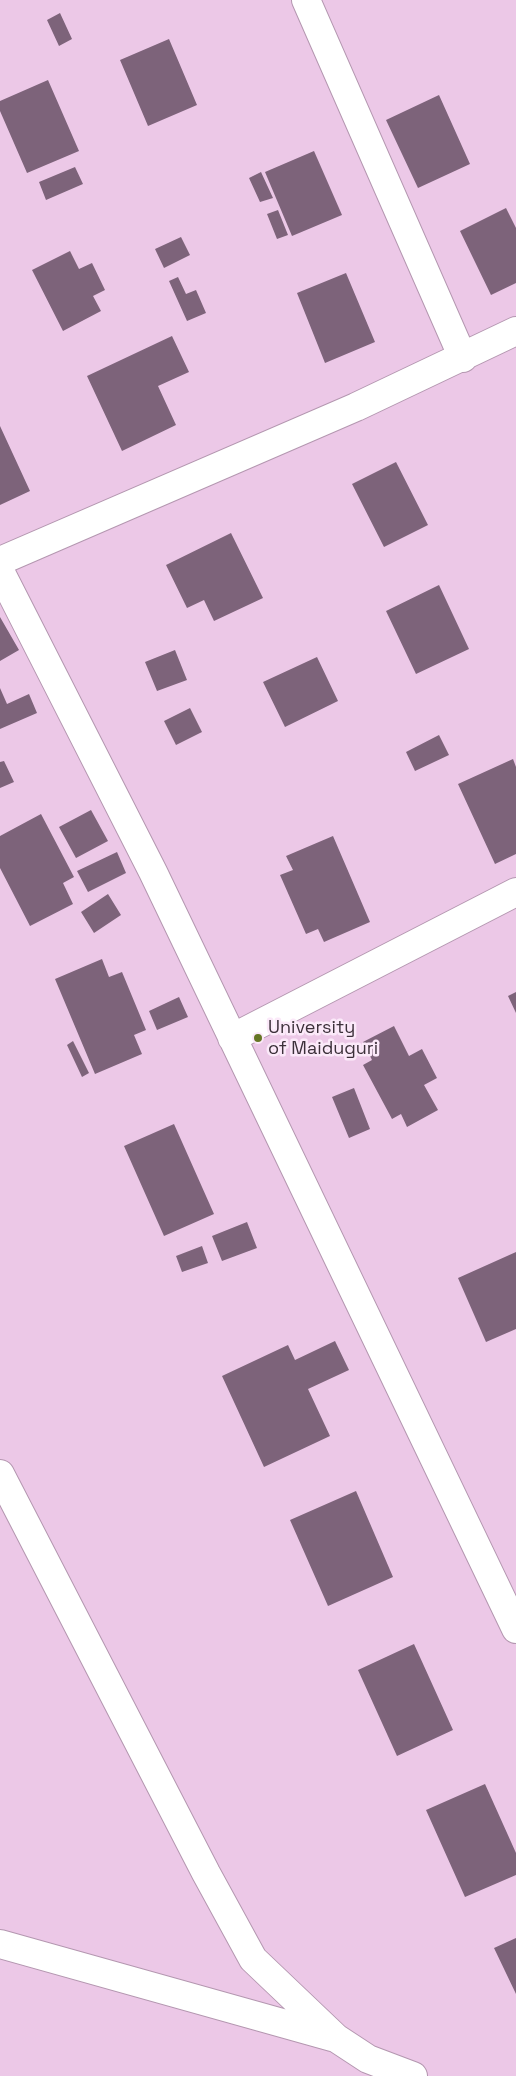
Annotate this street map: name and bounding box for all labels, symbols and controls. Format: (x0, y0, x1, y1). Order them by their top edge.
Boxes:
place label: University of Maiduguri (268, 1017, 378, 1060)
marker: University of Maiduguri (252, 1032, 264, 1044)

